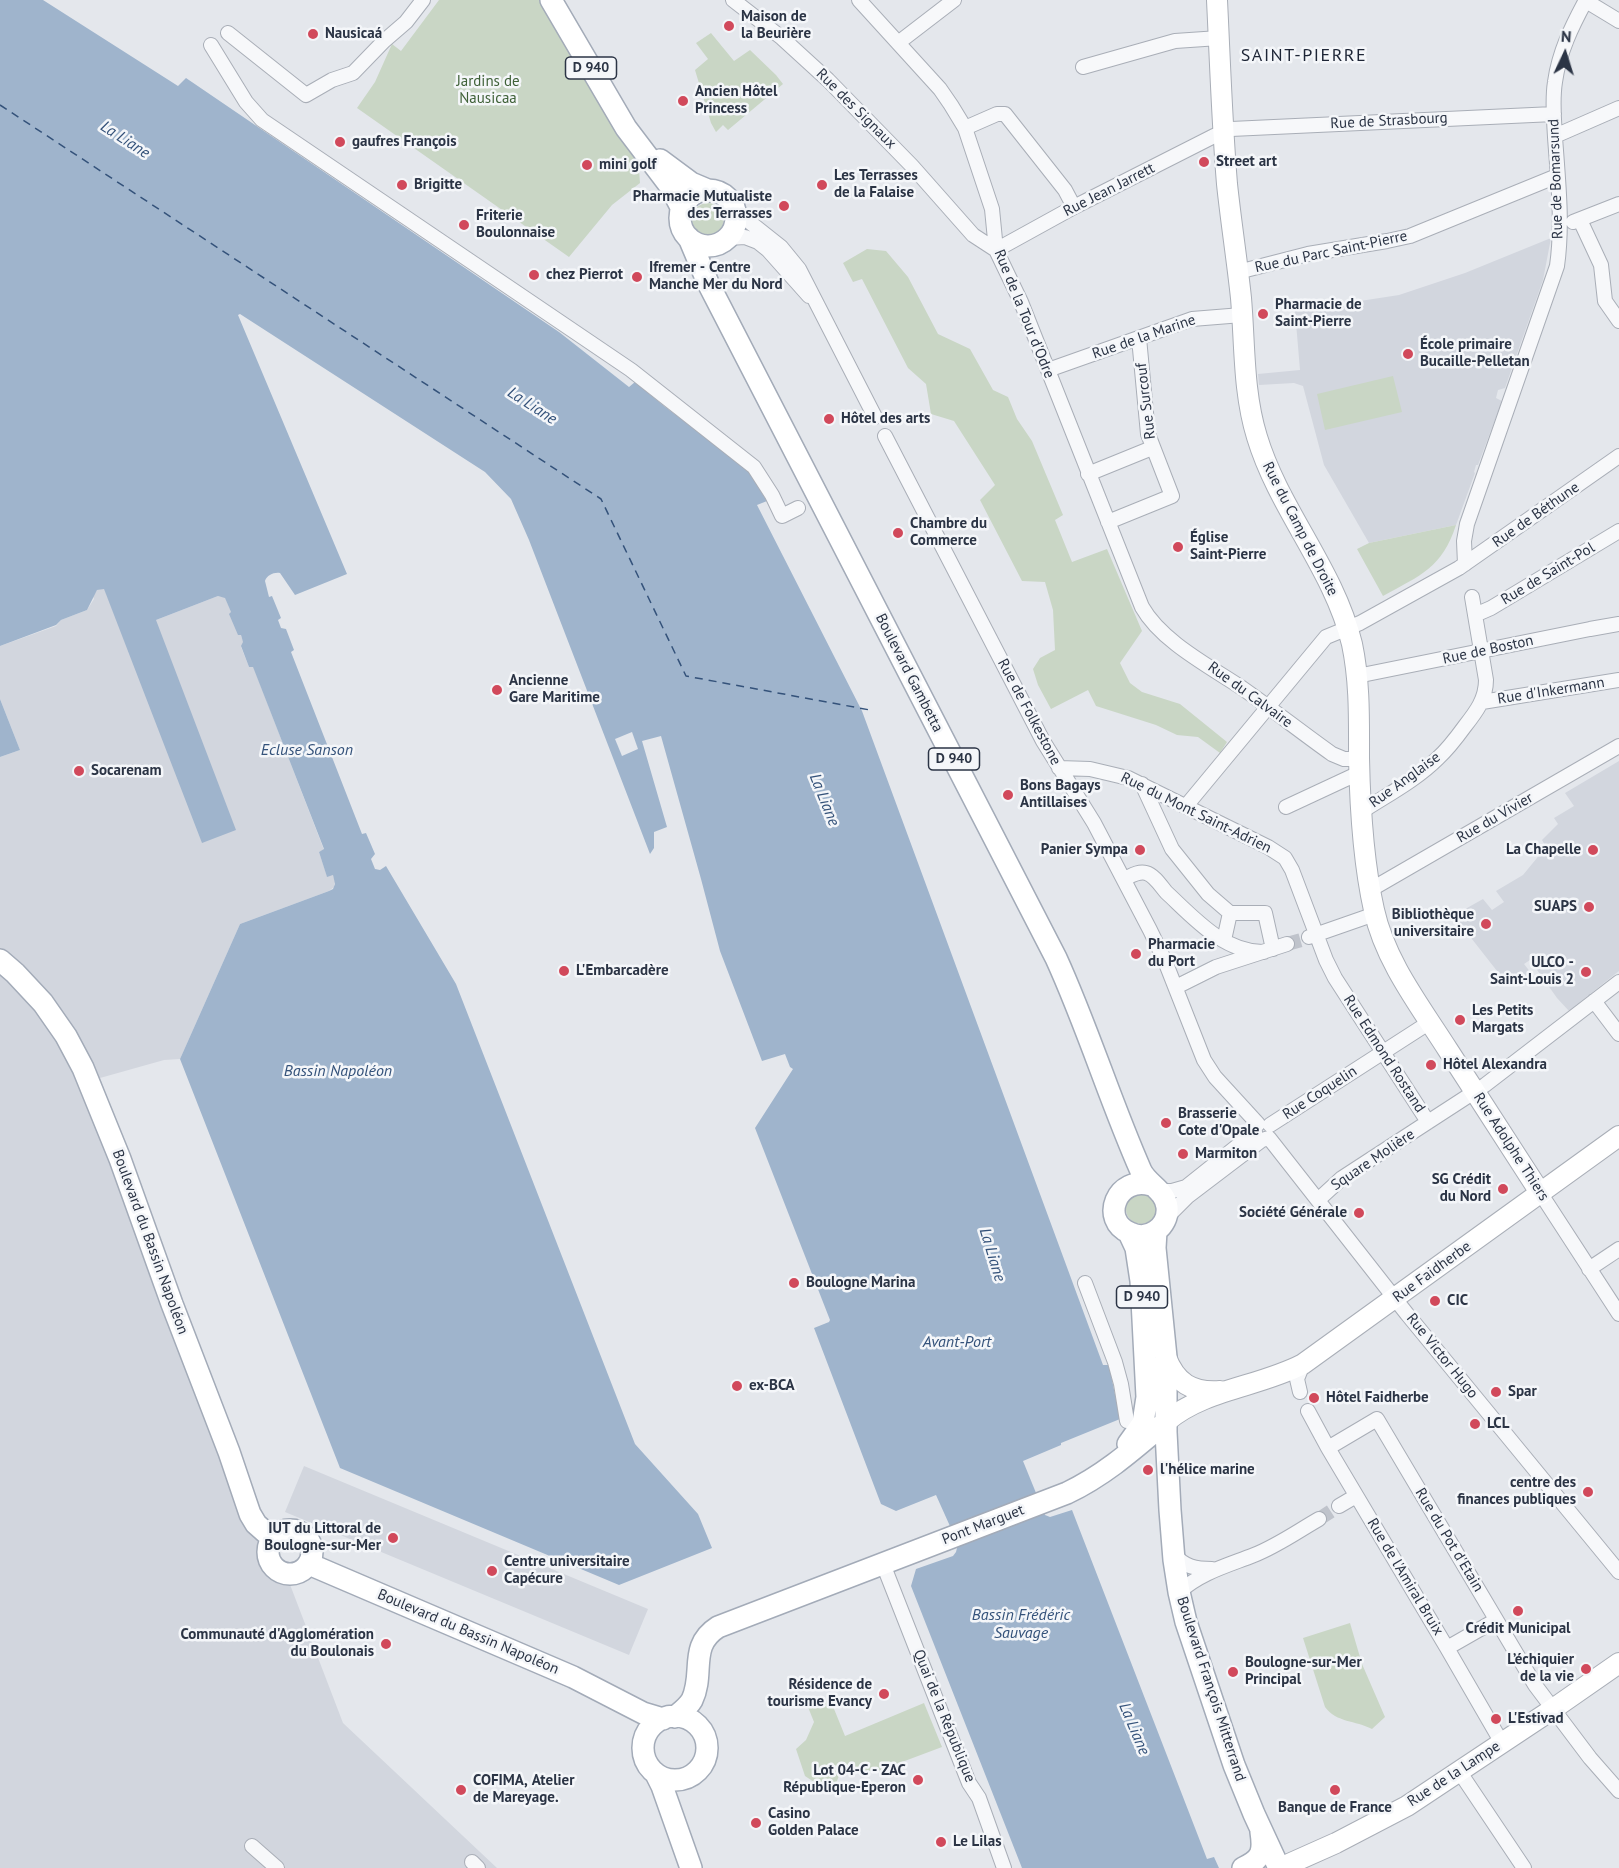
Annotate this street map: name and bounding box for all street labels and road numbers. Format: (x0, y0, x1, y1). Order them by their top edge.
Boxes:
road number: D 940 (566, 57, 616, 79)
street label: Rue des Signaux (812, 65, 900, 153)
street label: Rue de Strasbourg (1330, 109, 1448, 133)
street label: Rue de Bomarsund (1545, 119, 1567, 239)
street label: Rue Jean Jarrett (1060, 159, 1158, 221)
street label: Rue du Parc Saint-Pierre (1253, 227, 1409, 277)
street label: Rue de la Tour d'Odre (990, 247, 1058, 381)
street label: Rue de la Marine (1090, 311, 1198, 363)
street label: Rue Surcouf (1132, 362, 1160, 440)
street label: Rue du Camp de Droite (1258, 459, 1342, 599)
street label: Rue de Béthune (1489, 478, 1583, 552)
street label: Rue de Saint-Pol (1498, 539, 1598, 609)
street label: Boulevard Gambetta (871, 611, 947, 735)
street label: Rue de Boston (1441, 632, 1535, 668)
street label: Rue de Folkestone (993, 656, 1065, 768)
street label: Rue du Calvaire (1204, 658, 1296, 732)
street label: Rue d'Inkermann (1496, 674, 1606, 708)
road number: D 940 (928, 748, 980, 770)
street label: Rue Anglaise (1366, 748, 1444, 812)
street label: Rue du Mont Saint-Adrien (1118, 769, 1274, 857)
street label: Rue du Vivier (1454, 789, 1536, 847)
street label: Rue Edmond Rostand (1339, 992, 1429, 1116)
street label: Rue Coquelin (1279, 1062, 1361, 1124)
street label: Rue Adolphe Thiers (1469, 1090, 1553, 1204)
street label: Square Molière (1328, 1125, 1418, 1195)
street label: Boulevard du Bassin Napoléon (108, 1147, 192, 1337)
street label: Rue Faidherbe (1389, 1238, 1475, 1306)
road number: D 940 (1116, 1286, 1168, 1308)
street label: Rue Victor Hugo (1402, 1310, 1482, 1402)
street label: Rue du Pot d'Etain (1411, 1485, 1487, 1595)
street label: Pont Marguet (939, 1501, 1027, 1549)
street label: Rue de l'Amiral Bruix (1363, 1515, 1447, 1639)
street label: Boulevard du Bassin Napoléon (375, 1586, 561, 1678)
street label: Boulevard François Mitterrand (1173, 1594, 1249, 1784)
street label: Quai de la République (909, 1647, 979, 1785)
street label: Rue de la Lampe (1404, 1737, 1504, 1811)

